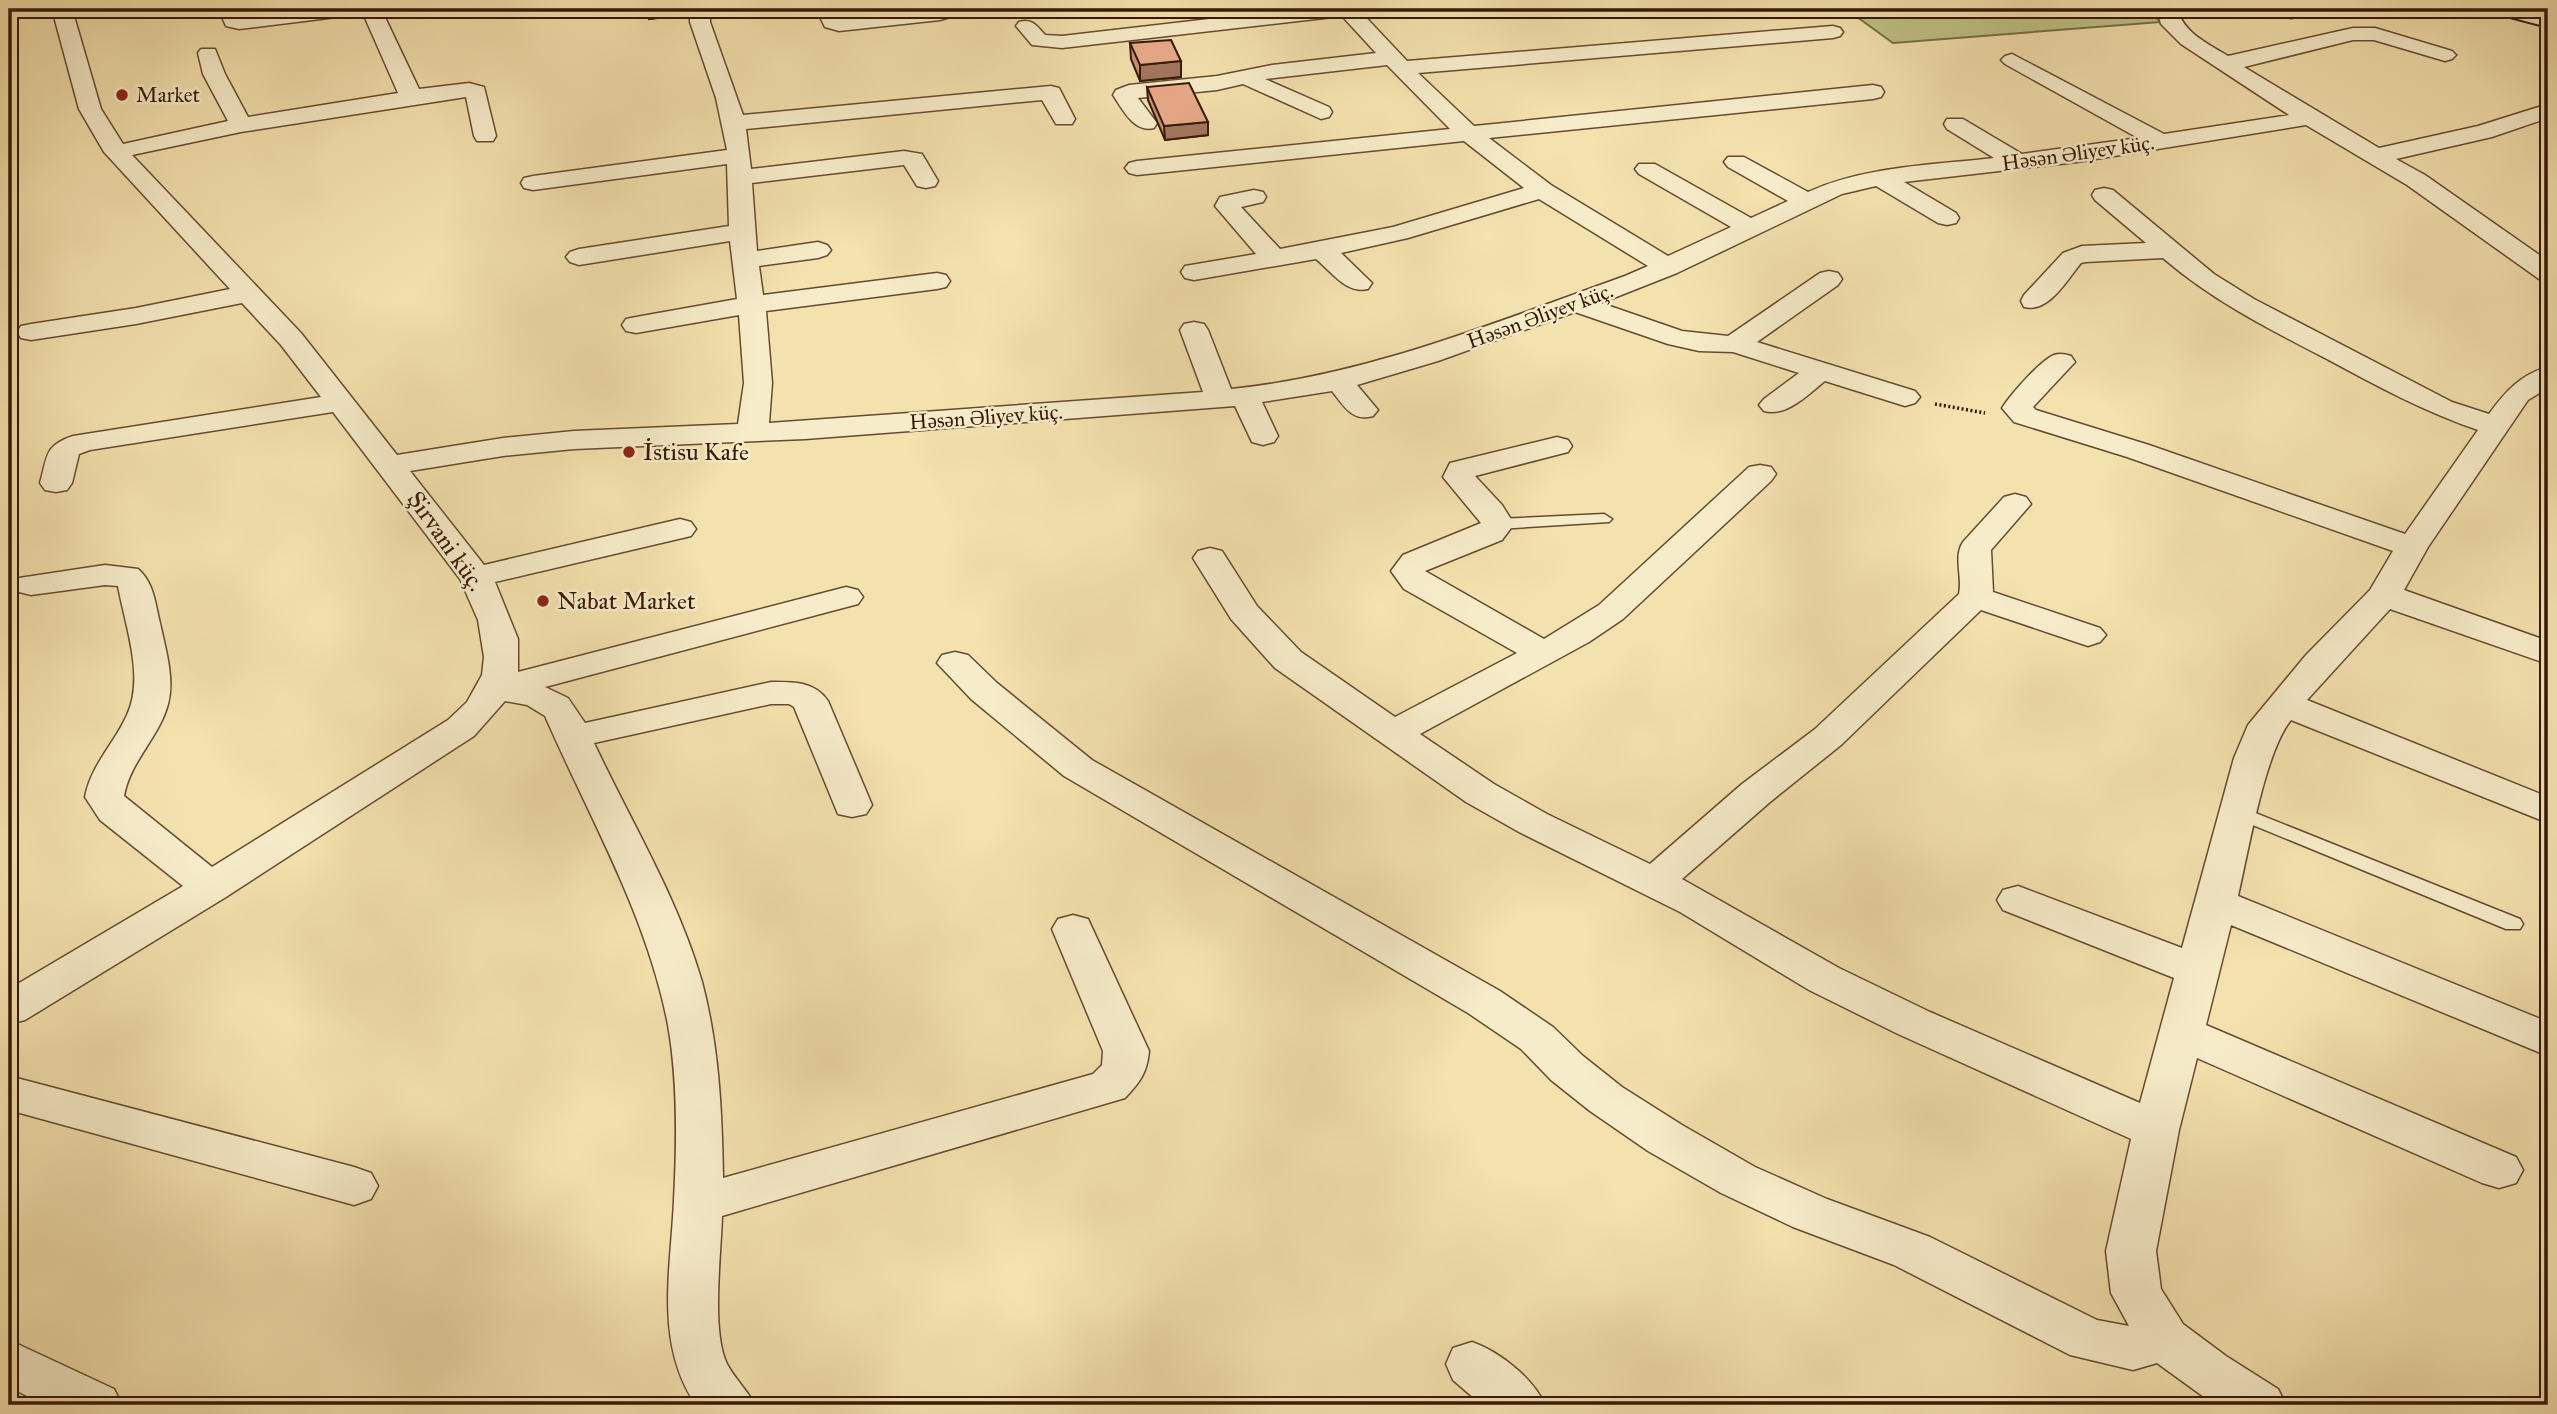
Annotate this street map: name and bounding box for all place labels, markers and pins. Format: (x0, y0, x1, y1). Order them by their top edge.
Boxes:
place label: Market (136, 82, 201, 108)
marker: Market (114, 87, 130, 103)
place label: İstisu Kafe (643, 437, 749, 467)
marker: İstisu Kafe (621, 444, 637, 460)
place label: Nabat Market (557, 586, 696, 616)
marker: Nabat Market (535, 593, 551, 609)

